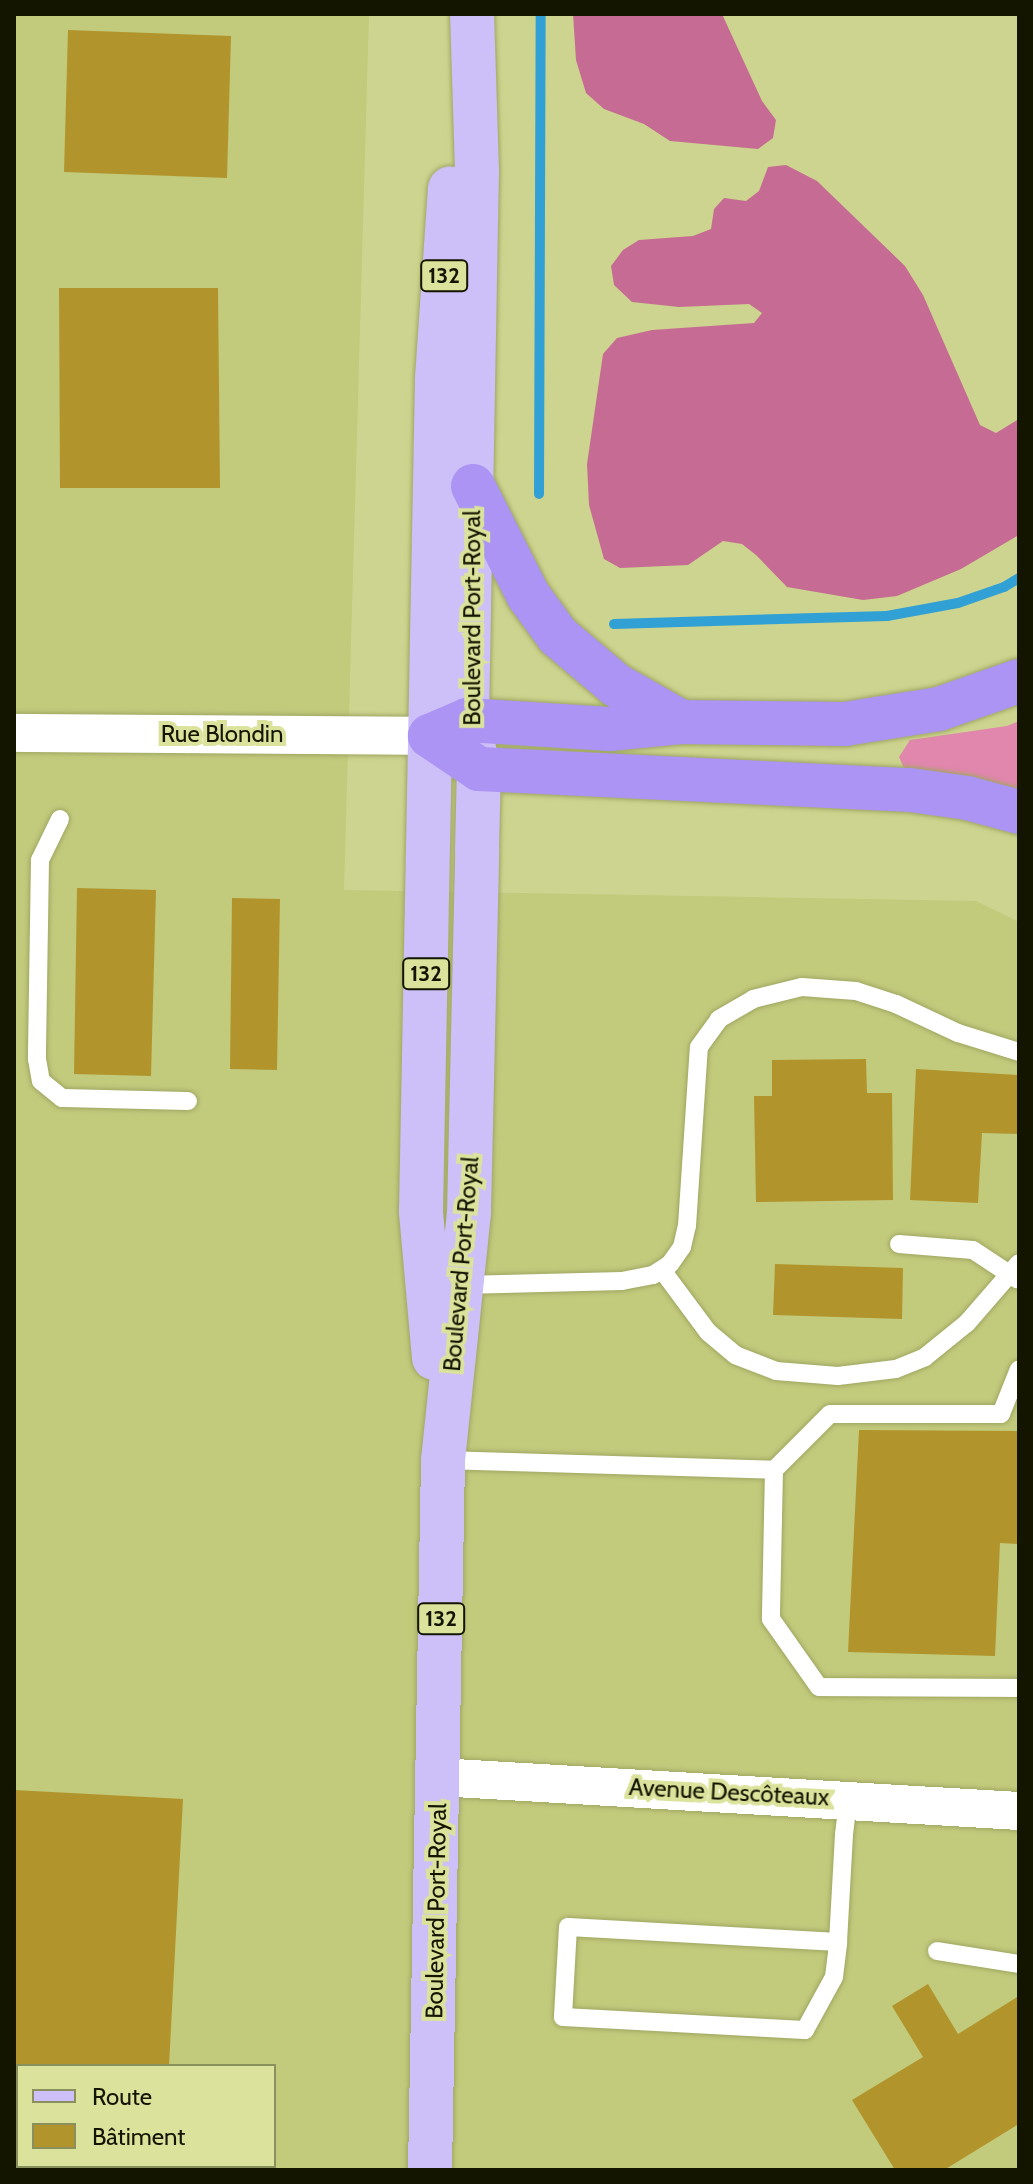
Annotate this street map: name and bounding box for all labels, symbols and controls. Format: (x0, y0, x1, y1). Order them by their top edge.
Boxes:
road number: 132 (420, 258, 468, 294)
street label: Boulevard Port-Royal (458, 510, 486, 726)
street label: Rue Blondin (161, 720, 283, 748)
road number: 132 (402, 956, 450, 992)
street label: Boulevard Port-Royal (437, 1155, 485, 1373)
road number: 132 (417, 1601, 465, 1637)
street label: Avenue Descôteaux (628, 1772, 830, 1812)
street label: Boulevard Port-Royal (420, 1803, 452, 2019)
legend (16, 2064, 276, 2168)
text: Route (92, 2082, 152, 2111)
text: Bâtiment (92, 2122, 185, 2151)

